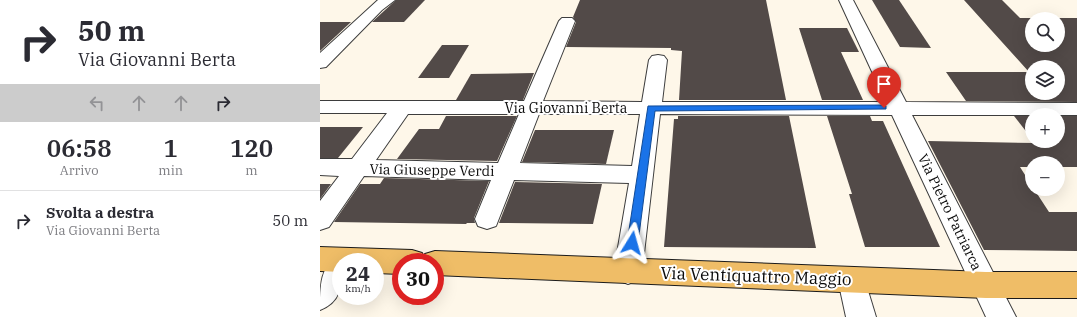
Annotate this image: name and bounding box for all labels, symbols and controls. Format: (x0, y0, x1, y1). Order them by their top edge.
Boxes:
text: 50 m (78, 12, 145, 49)
map controls (1025, 12, 1065, 196)
button: search (1025, 12, 1065, 52)
icon: right (12, 16, 64, 68)
text: Via Giovanni Berta (78, 48, 236, 71)
button: layers (1025, 60, 1065, 100)
pin (867, 67, 901, 108)
icon: arrive (873, 73, 895, 95)
icon: left (86, 92, 108, 114)
icon: ahead (128, 92, 150, 114)
icon: ahead (170, 92, 192, 114)
icon: right (212, 92, 234, 114)
street label: Via Giovanni Berta (505, 99, 628, 117)
button: + (1025, 108, 1065, 148)
text: 06:58 (47, 132, 112, 164)
text: 1 (164, 132, 178, 164)
text: 120 (230, 132, 273, 164)
street label: Via Pietro Patriarca (914, 151, 986, 274)
button: − (1025, 156, 1065, 196)
street label: Via Giuseppe Verdi (369, 160, 495, 180)
text: Arrivo (60, 162, 99, 179)
text: min (158, 162, 183, 179)
text: m (245, 162, 258, 179)
text: Svolta a destra (46, 203, 154, 222)
icon: right (12, 210, 34, 232)
text: 50 m (272, 211, 308, 230)
text: Via Giovanni Berta (46, 222, 160, 239)
position arrow (611, 222, 653, 264)
speed limit sign: 30 (392, 253, 444, 305)
text: 24 (346, 260, 370, 287)
street label: Via Ventiquattro Maggio (660, 262, 852, 290)
text: km/h (345, 282, 371, 295)

